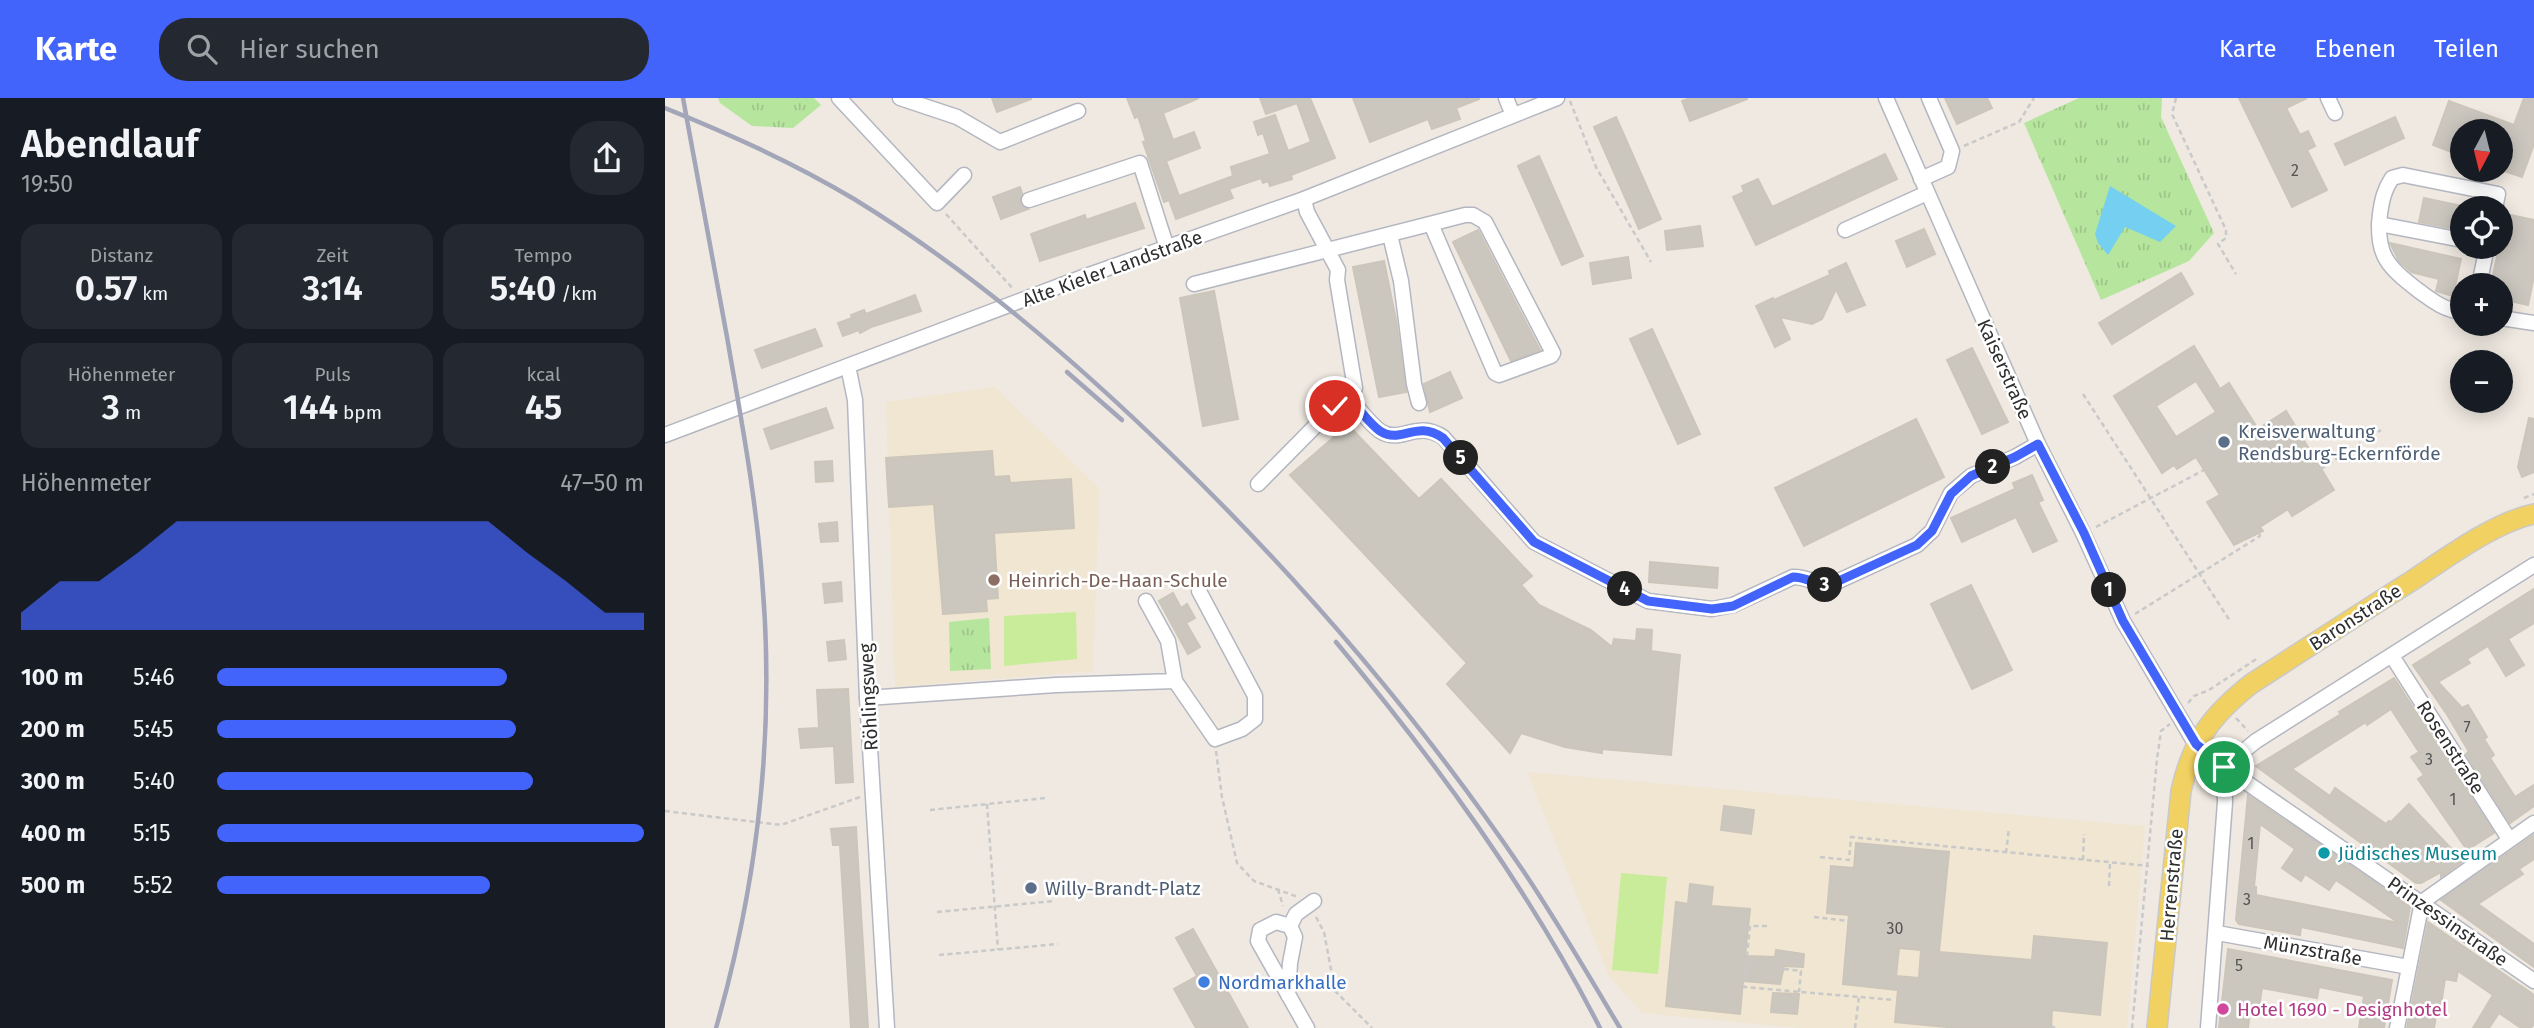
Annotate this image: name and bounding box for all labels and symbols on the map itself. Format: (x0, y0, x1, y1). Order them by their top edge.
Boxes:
north arrow (2450, 119, 2513, 182)
house number: 2 (2291, 161, 2299, 180)
street label: Alte Kieler Landstraße (1019, 225, 1205, 312)
street label: Kaiserstraße (1972, 315, 2037, 423)
pin (1305, 376, 1365, 436)
place label: Kreisverwaltung Rendsburg-Eckernförde (2238, 420, 2441, 465)
marker: Kreisverwaltung Rendsburg-Eckernförde (2216, 434, 2232, 450)
pin: 5 (1443, 440, 1479, 476)
pin: 2 (1975, 450, 2011, 484)
pin: 3 (1807, 568, 1843, 602)
place label: Heinrich-De-Haan-Schule (1008, 569, 1228, 592)
marker: Heinrich-De-Haan-Schule (986, 572, 1002, 588)
pin: 4 (1607, 572, 1643, 606)
pin: 1 (2091, 573, 2127, 608)
street label: Baronstraße (2305, 579, 2406, 656)
street label: Röhlingsweg (854, 642, 883, 751)
street label: Rosenstraße (2412, 696, 2489, 798)
house number: 7 (2463, 718, 2471, 737)
pin (2194, 737, 2254, 797)
house number: 3 (2425, 750, 2433, 769)
house number: 1 (2450, 790, 2456, 809)
street label: Herrenstraße (2155, 828, 2188, 942)
house number: 1 (2248, 834, 2254, 853)
place label: Jüdisches Museum (2338, 842, 2497, 865)
marker: Jüdisches Museum (2316, 845, 2332, 861)
street label: Prinzessinstraße (2383, 871, 2512, 971)
place label: Willy-Brandt-Platz (1045, 877, 1200, 900)
marker: Willy-Brandt-Platz (1023, 880, 1039, 896)
house number: 3 (2243, 890, 2251, 909)
house number: 30 (1887, 919, 1904, 938)
street label: Münzstraße (2262, 931, 2364, 970)
house number: 5 (2235, 956, 2243, 975)
place label: Nordmarkhalle (1218, 971, 1347, 994)
marker: Nordmarkhalle (1196, 974, 1212, 990)
place label: Hotel 1690 - Designhotel (2237, 998, 2448, 1021)
marker: Hotel 1690 - Designhotel (2215, 1001, 2231, 1017)

